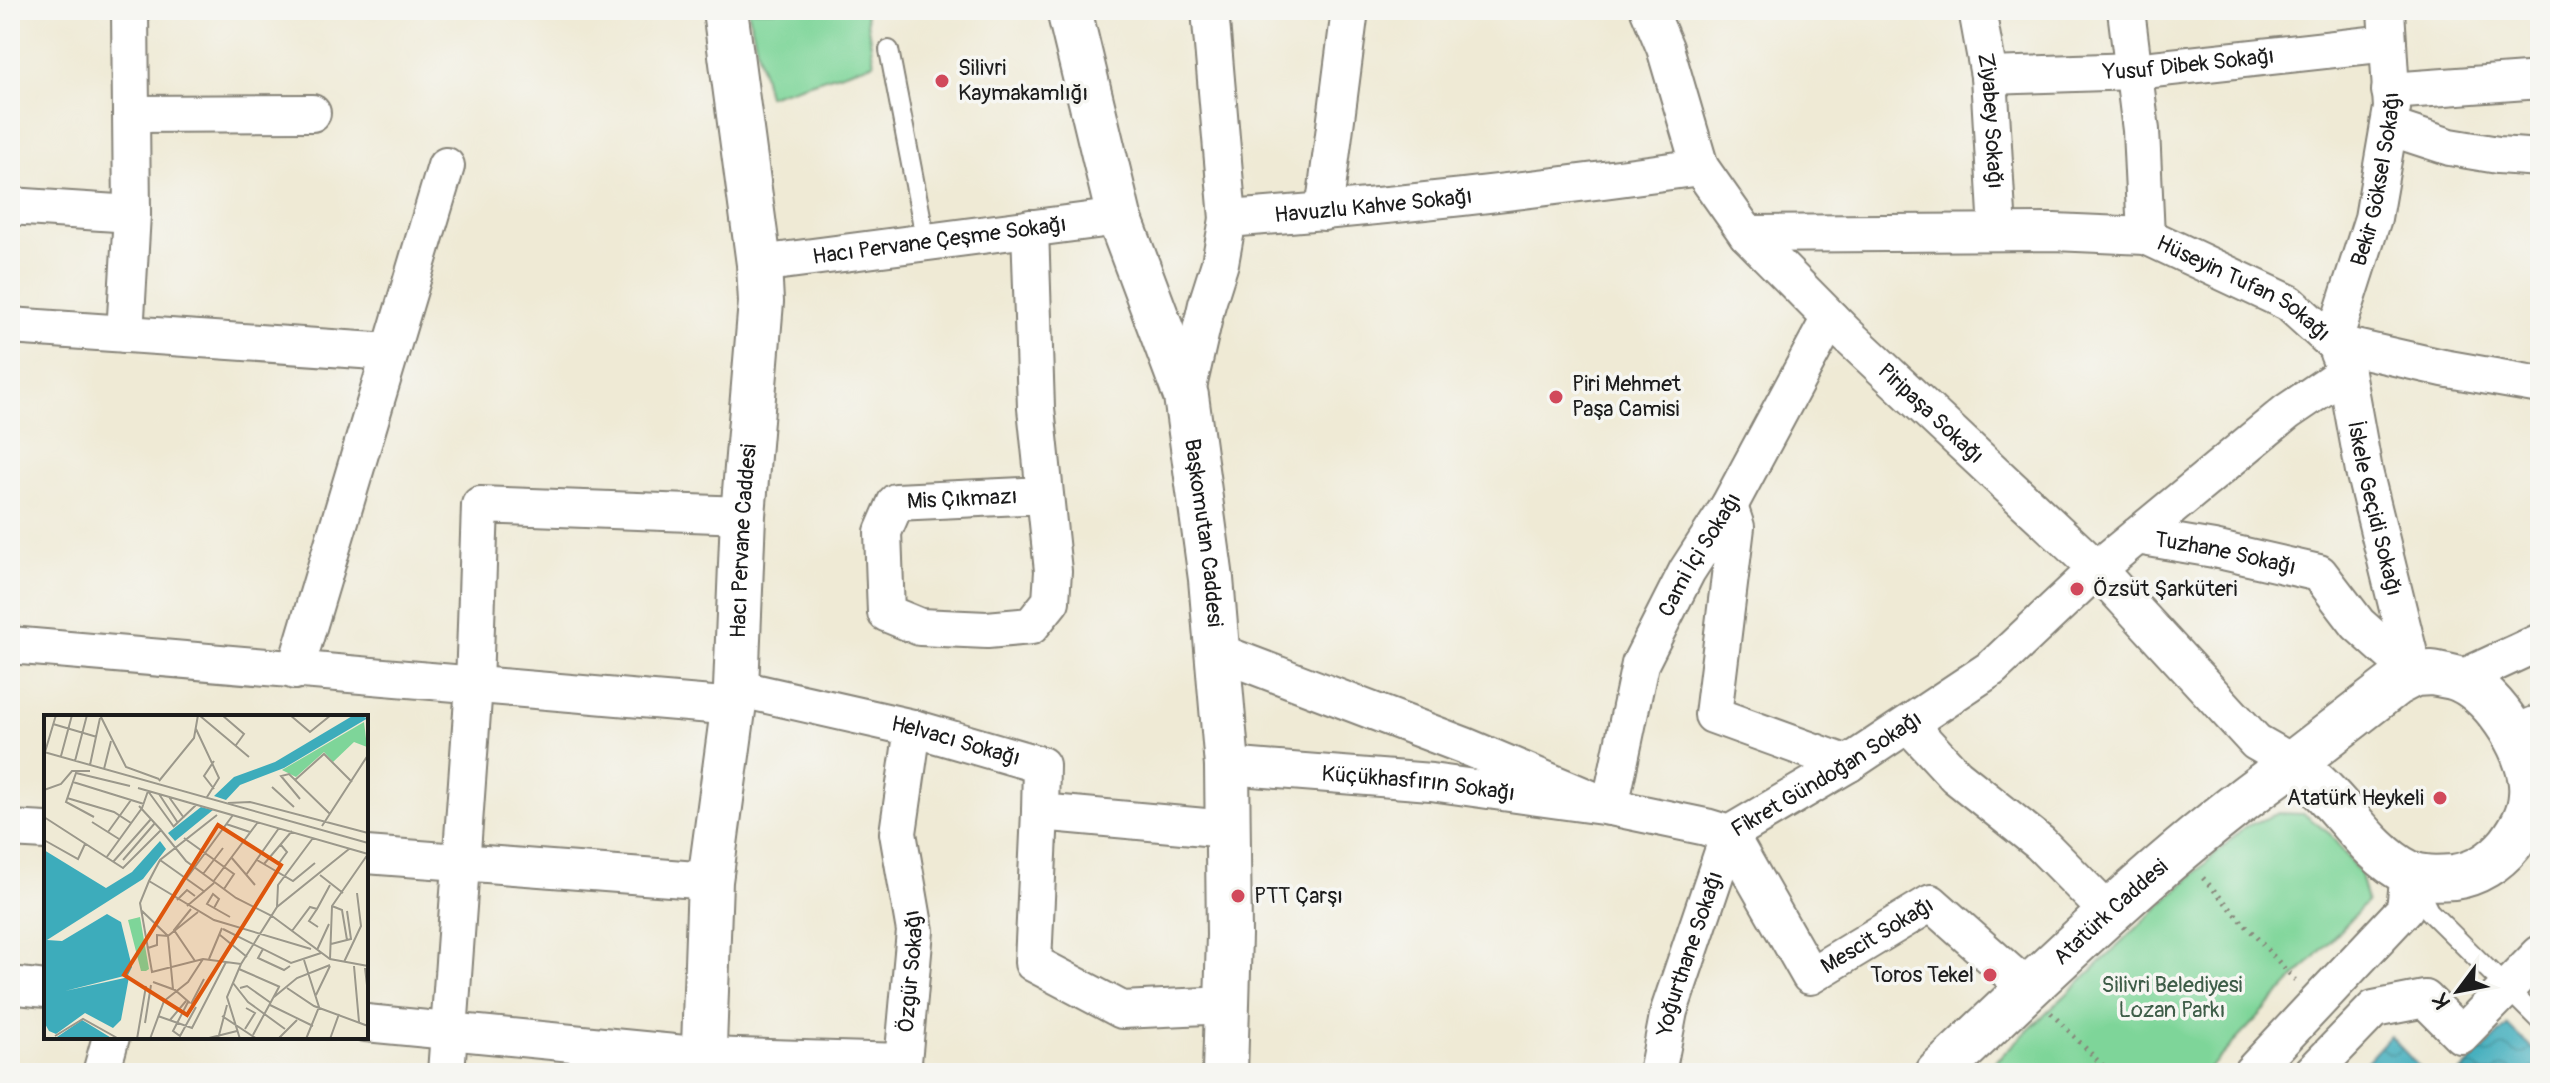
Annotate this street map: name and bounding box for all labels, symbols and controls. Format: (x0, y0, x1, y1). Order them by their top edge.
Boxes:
street label: Yusuf Dibek Sokağı (2101, 42, 2276, 86)
street label: Ziyabey Sokağı (1971, 51, 2009, 190)
place label: Silivri Kaymakamlığı (958, 54, 1088, 107)
marker: Silivri Kaymakamlığı (933, 72, 951, 90)
street label: Bekir Göksel Sokağı (2344, 91, 2406, 270)
street label: Havuzlu Kahve Sokağı (1273, 182, 1474, 229)
street label: Hacı Pervane Çeşme Sokağı (811, 210, 1068, 271)
street label: Hüseyin Tufan Sokağı (2152, 229, 2336, 347)
street label: Piripaşa Sokağı (1872, 357, 1990, 470)
place label: Piri Mehmet Paşa Camisi (1572, 370, 1681, 423)
marker: Piri Mehmet Paşa Camisi (1547, 388, 1565, 406)
street label: İskele Geçidi Sokağı (2341, 419, 2408, 599)
street label: Başkomutan Caddesi (1178, 437, 1229, 628)
street label: Hacı Pervane Caddesi (724, 443, 763, 639)
street label: Mis Çıkmazı (906, 482, 1018, 515)
street label: Cami İçi Sokağı (1652, 488, 1747, 622)
street label: Tuzhane Sokağı (2153, 525, 2299, 581)
place label: Özsüt Şarküteri (2093, 575, 2237, 603)
marker: Özsüt Şarküteri (2068, 580, 2086, 598)
street label: Fikret Gündoğan Sokağı (1726, 705, 1927, 844)
street label: Helvacı Sokağı (889, 710, 1023, 772)
inset map (44, 715, 368, 1039)
street label: Küçükhasfırın Sokağı (1320, 759, 1517, 808)
place label: Atatürk Heykeli (2287, 784, 2424, 812)
marker: Atatürk Heykeli (2431, 789, 2449, 807)
street label: Atatürk Caddesi (2047, 853, 2174, 971)
street label: Yoğurthane Sokağı (1650, 868, 1729, 1039)
place label: PTT Çarşı (1254, 882, 1343, 910)
marker: PTT Çarşı (1229, 887, 1247, 905)
street label: Mescit Sokağı (1816, 891, 1939, 980)
street label: Özgür Sokağı (892, 908, 929, 1034)
north arrow (2418, 951, 2498, 1031)
place label: Toros Tekel (1870, 961, 1974, 989)
marker: Toros Tekel (1981, 966, 1999, 984)
park label: Silivri Belediyesi Lozan Parkı (2102, 971, 2243, 1024)
text: K (2426, 987, 2457, 1014)

